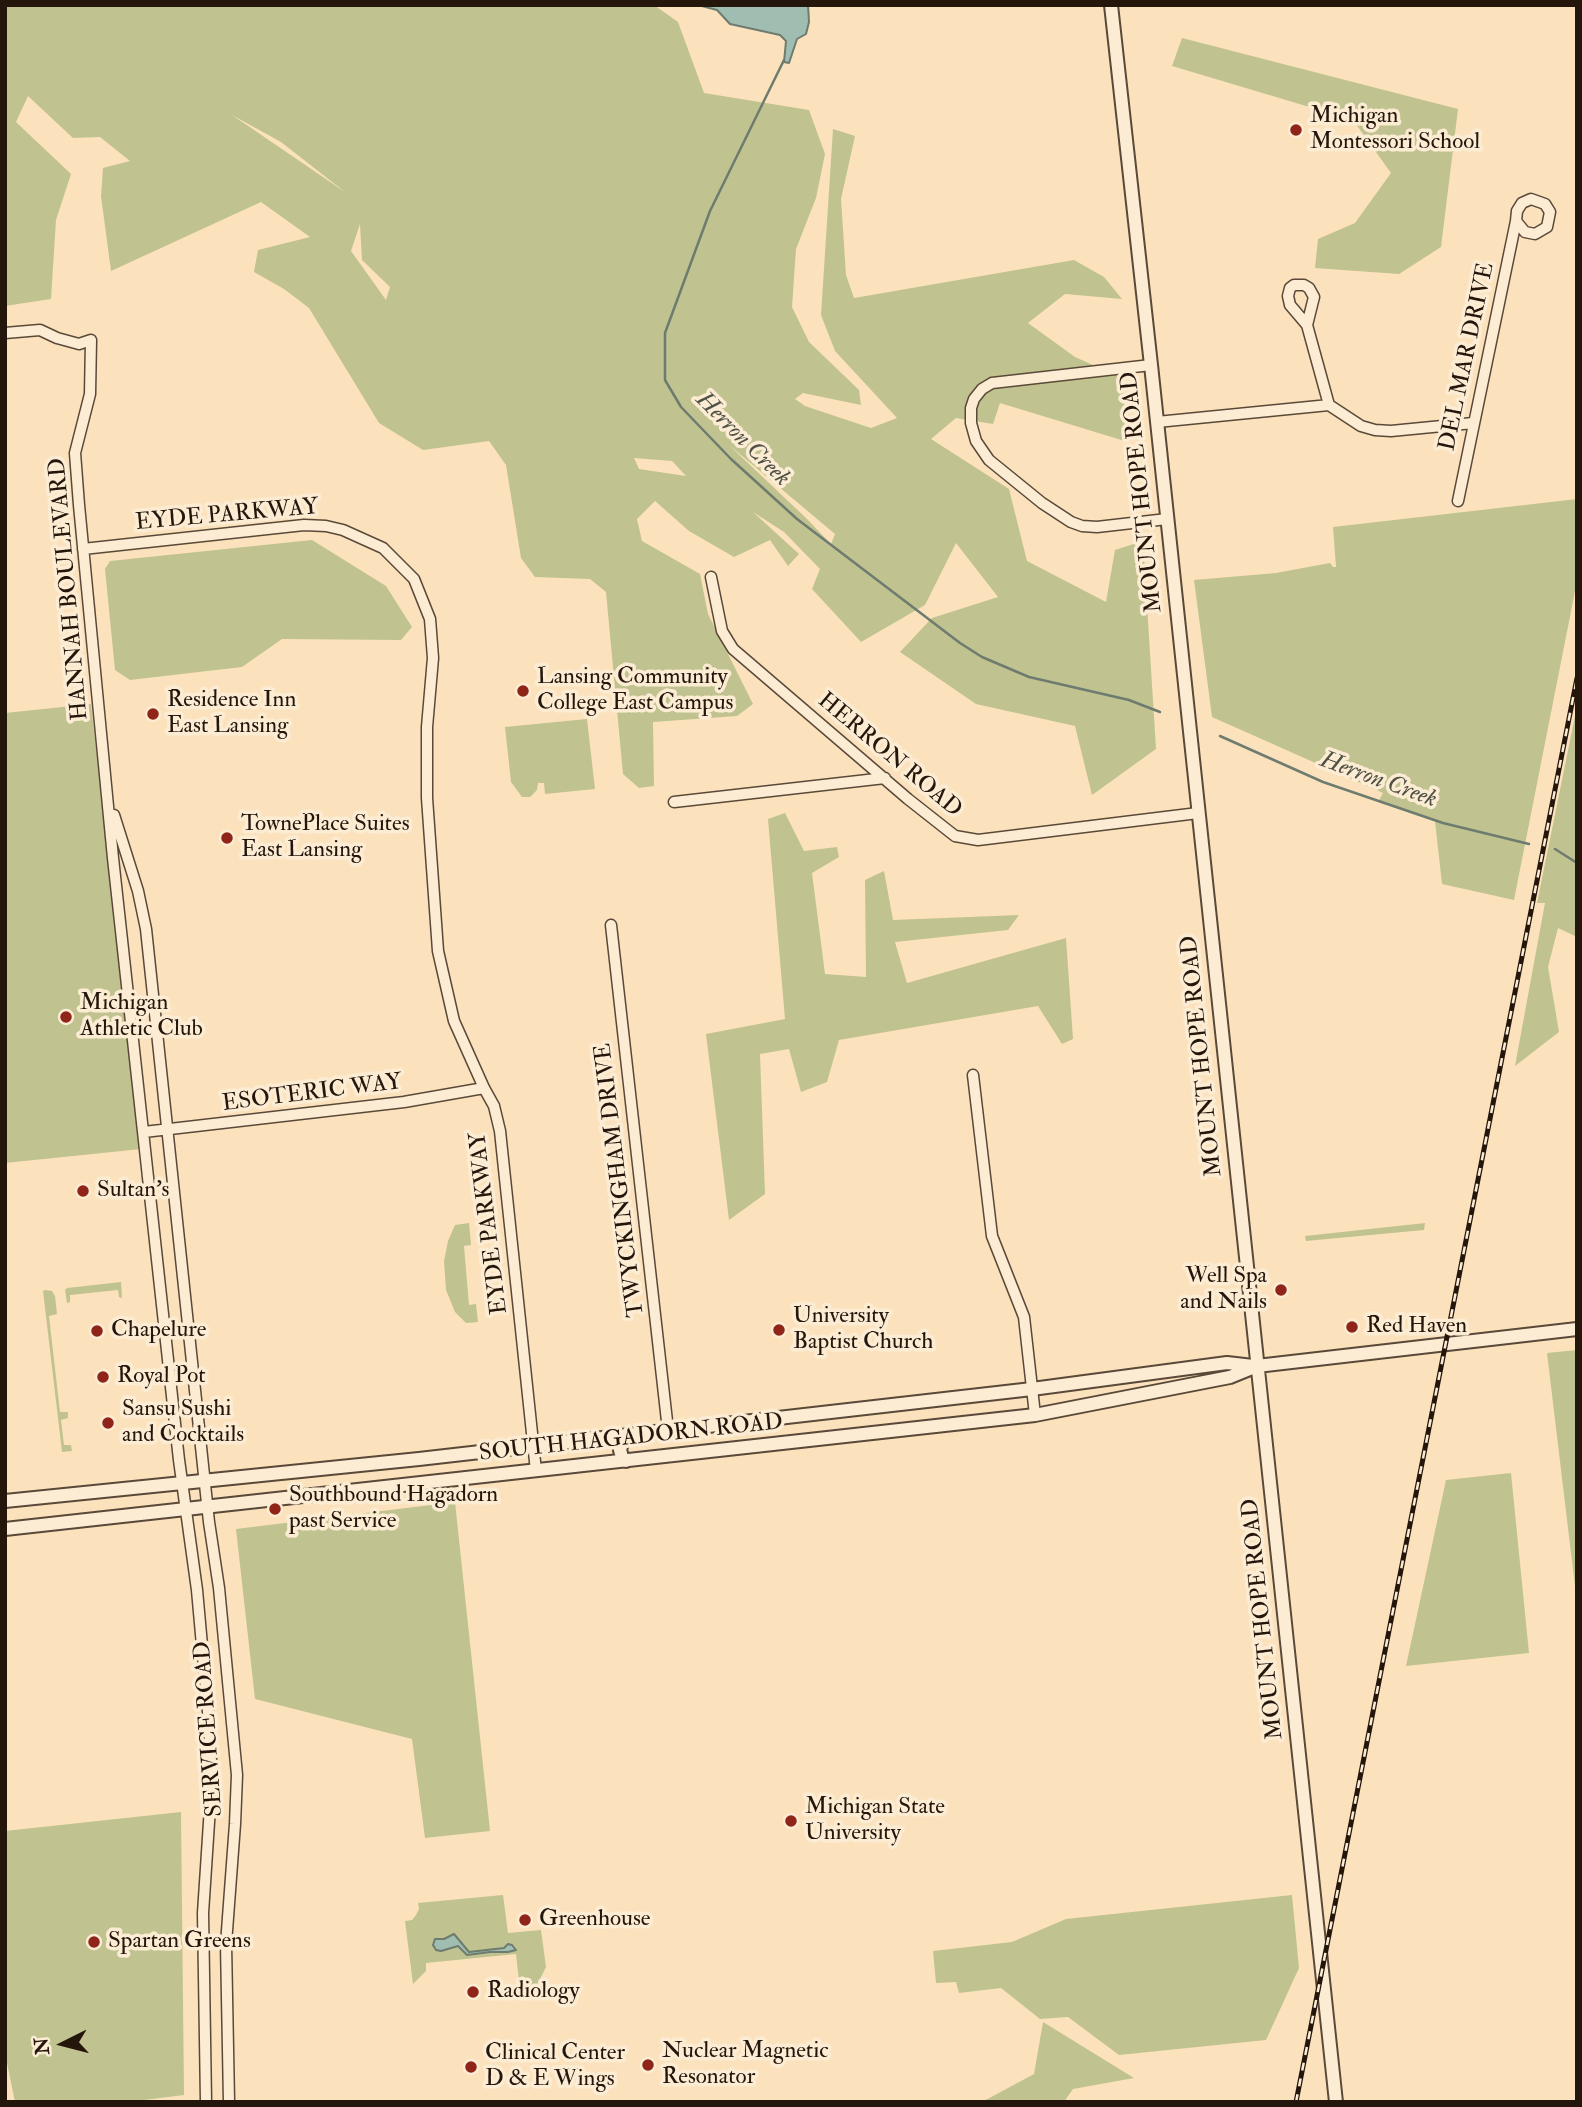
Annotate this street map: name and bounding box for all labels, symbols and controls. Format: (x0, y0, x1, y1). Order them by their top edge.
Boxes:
place label: Michigan Montessori School (1310, 103, 1480, 157)
marker: Michigan Montessori School (1288, 122, 1304, 138)
street label: DEL MAR DRIVE (1435, 260, 1501, 454)
street label: MOUNT HOPE ROAD (1117, 370, 1169, 614)
water label: Herron Creek (689, 387, 795, 493)
street label: HANNAH BOULEVARD (45, 457, 95, 721)
street label: EYDE PARKWAY (134, 494, 320, 538)
place label: Lansing Community College East Campus (537, 664, 733, 718)
marker: Lansing Community College East Campus (515, 683, 531, 699)
place label: Residence Inn East Lansing (167, 687, 296, 741)
street label: HERRON ROAD (811, 688, 967, 824)
marker: Residence Inn East Lansing (145, 706, 161, 722)
water label: Herron Creek (1316, 747, 1440, 815)
place label: TownePlace Suites East Lansing (241, 811, 410, 865)
marker: TownePlace Suites East Lansing (219, 830, 235, 846)
street label: MOUNT HOPE ROAD (1177, 934, 1229, 1178)
place label: Michigan Athletic Club (80, 990, 203, 1044)
marker: Michigan Athletic Club (58, 1009, 74, 1025)
street label: TWYCKINGHAM DRIVE (591, 1042, 651, 1318)
street label: ESOTERIC WAY (221, 1069, 403, 1119)
street label: EYDE PARKWAY (465, 1130, 515, 1316)
place label: Sultan's (97, 1177, 169, 1205)
marker: Sultan's (75, 1183, 91, 1199)
place label: Well Spa and Nails (1180, 1263, 1267, 1317)
marker: Well Spa and Nails (1273, 1282, 1289, 1298)
place label: University Baptist Church (793, 1303, 933, 1357)
place label: Red Haven (1366, 1313, 1467, 1341)
place label: Chapelure (111, 1317, 206, 1345)
marker: Red Haven (1344, 1319, 1360, 1335)
marker: University Baptist Church (771, 1322, 787, 1338)
marker: Chapelure (89, 1323, 105, 1339)
place label: Royal Pot (117, 1363, 206, 1391)
marker: Royal Pot (95, 1369, 111, 1385)
place label: Sansu Sushi and Cocktails (122, 1396, 244, 1450)
street label: SOUTH HAGADORN ROAD (478, 1409, 784, 1469)
marker: Sansu Sushi and Cocktails (100, 1415, 116, 1431)
place label: Southbound Hagadorn past Service (289, 1482, 498, 1536)
street label: MOUNT HOPE ROAD (1238, 1497, 1290, 1741)
marker: Southbound Hagadorn past Service (267, 1501, 283, 1517)
street label: SERVICE ROAD (190, 1640, 230, 1818)
place label: Michigan State University (805, 1794, 945, 1848)
marker: Michigan State University (783, 1813, 799, 1829)
place label: Greenhouse (539, 1906, 650, 1934)
marker: Greenhouse (517, 1912, 533, 1928)
place label: Spartan Greens (108, 1928, 251, 1956)
marker: Spartan Greens (86, 1934, 102, 1950)
place label: Radiology (487, 1978, 580, 2006)
marker: Radiology (465, 1984, 481, 2000)
north arrow (28, 2009, 98, 2079)
text: N (29, 2036, 55, 2056)
place label: Nuclear Magnetic Resonator (662, 2038, 829, 2092)
place label: Clinical Center D & E Wings (485, 2040, 625, 2094)
marker: Nuclear Magnetic Resonator (640, 2057, 656, 2073)
marker: Clinical Center D & E Wings (463, 2059, 479, 2075)

